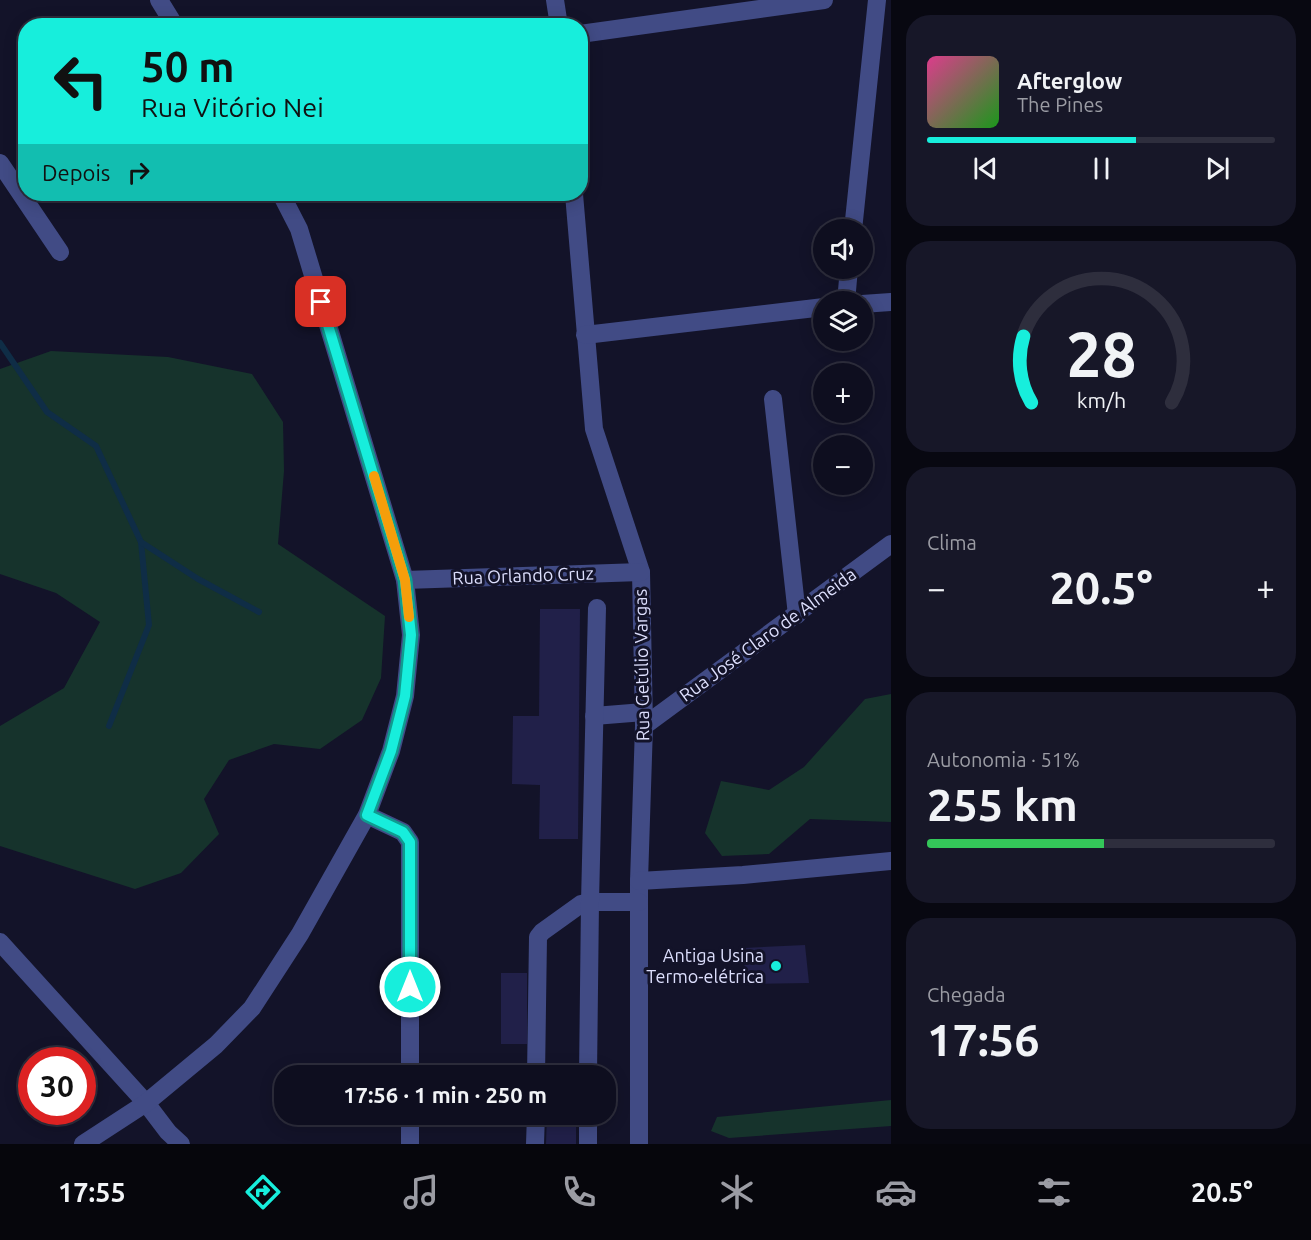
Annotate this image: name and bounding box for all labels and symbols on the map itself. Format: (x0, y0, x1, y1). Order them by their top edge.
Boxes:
pin (295, 276, 346, 327)
street label: Rua Orlando Cruz (452, 563, 594, 587)
street label: Rua José Claro de Almeida (675, 563, 860, 705)
street label: Rua Getúlio Vargas (630, 588, 652, 741)
place label: Antiga Usina Termo-elétrica (646, 945, 764, 986)
position arrow (378, 955, 442, 1019)
marker: Antiga Usina Termo-elétrica (769, 959, 783, 973)
speed limit sign: 30 (18, 1047, 96, 1125)

